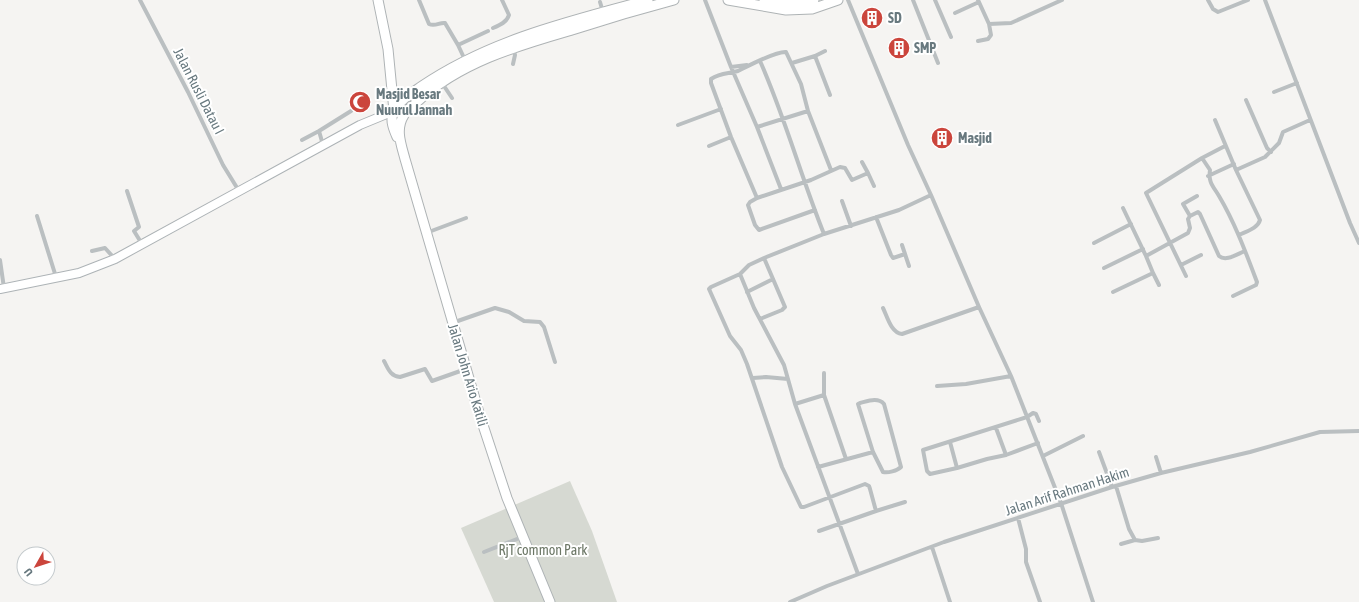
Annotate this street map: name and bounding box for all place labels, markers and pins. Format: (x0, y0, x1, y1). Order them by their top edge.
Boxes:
building icon: SD (859, 5, 885, 31)
place label: SD (888, 10, 902, 26)
building icon: SMP (886, 35, 912, 61)
place label: SMP (914, 40, 936, 56)
place label: Masjid Besar Nuurul Jannah (376, 86, 452, 118)
mosque icon: Masjid Besar Nuurul Jannah (347, 89, 373, 115)
building icon: Masjid (929, 125, 955, 151)
place label: Masjid (958, 130, 992, 146)

